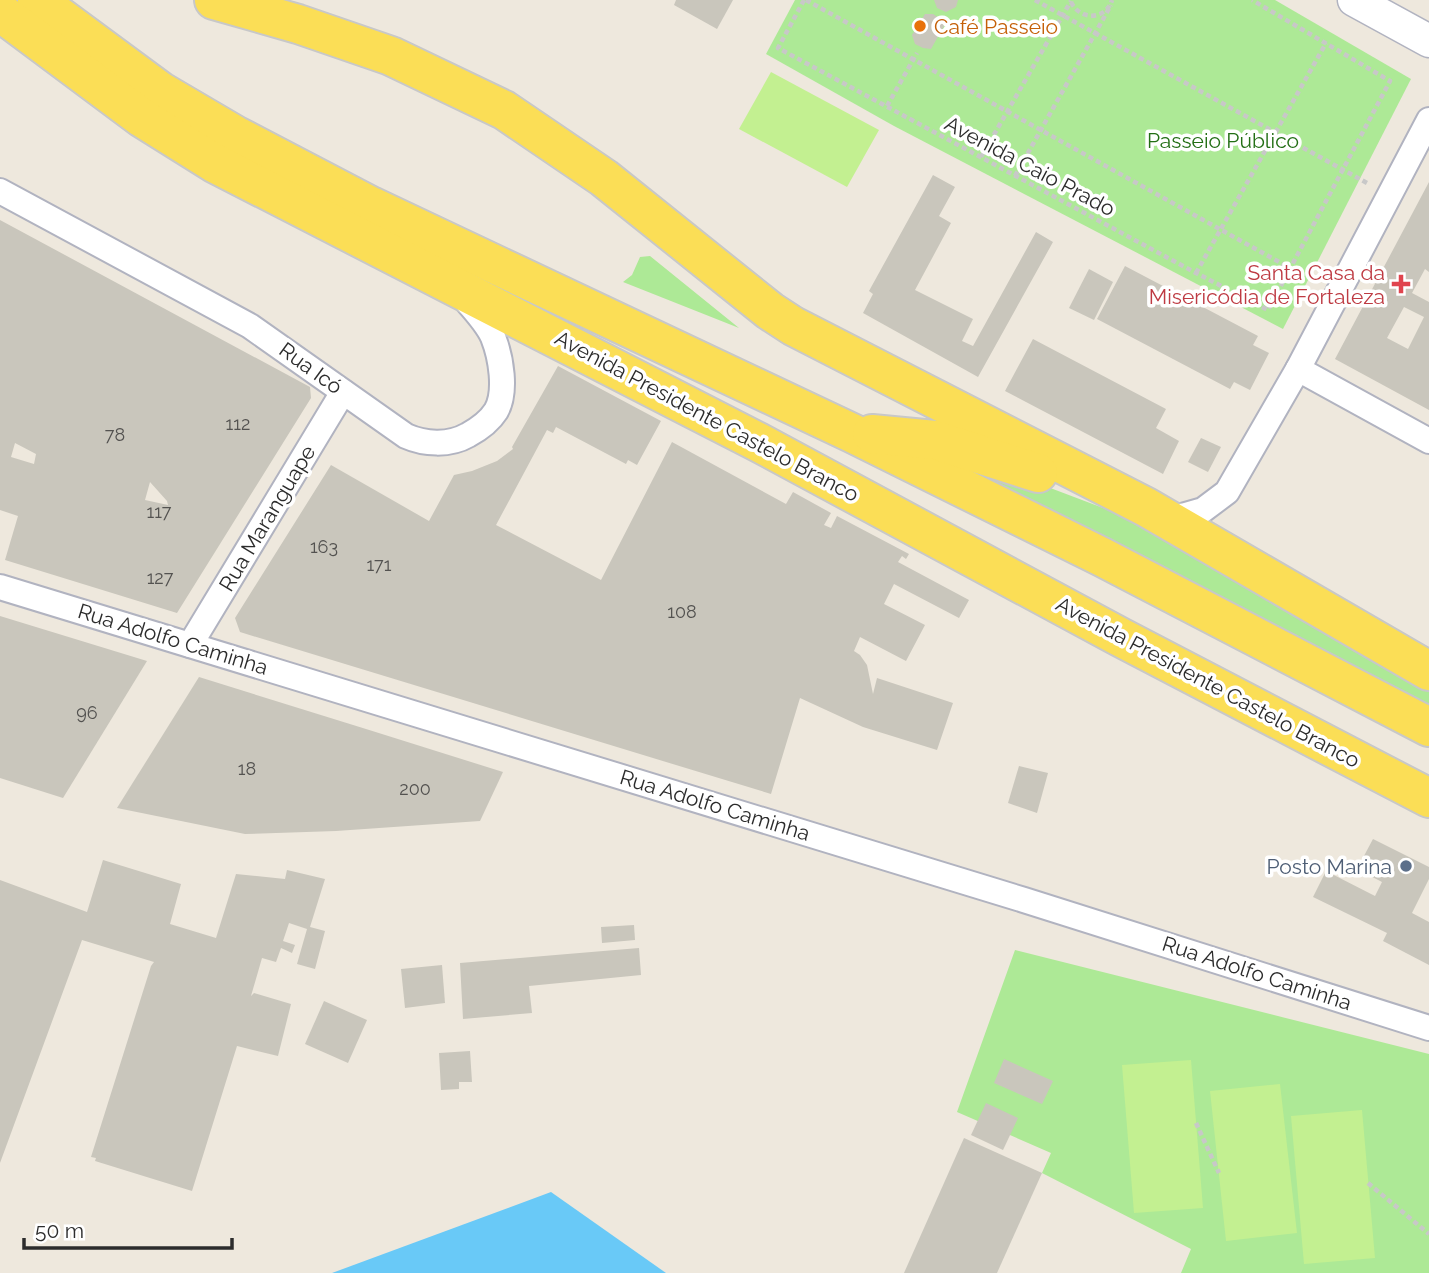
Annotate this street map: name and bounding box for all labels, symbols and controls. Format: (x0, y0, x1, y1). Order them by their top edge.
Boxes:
place label: Café Passeio (934, 14, 1058, 39)
marker: Café Passeio (912, 18, 928, 34)
street label: Avenida Caio Prado (941, 111, 1119, 221)
park label: Passeio Público (1147, 128, 1299, 153)
place label: Santa Casa da Misericódia de Fortaleza (1149, 260, 1385, 309)
marker: Santa Casa da Misericódia de Fortaleza (1391, 274, 1411, 294)
street label: Avenida Presidente Castelo Branco (551, 325, 863, 507)
street label: Rua Icó (275, 337, 347, 399)
house number: 112 (226, 413, 250, 434)
house number: 78 (105, 424, 125, 445)
street label: Rua Maranguape (214, 441, 320, 595)
house number: 117 (147, 501, 172, 522)
house number: 163 (310, 536, 338, 557)
house number: 171 (367, 554, 392, 575)
house number: 127 (147, 567, 174, 588)
street label: Avenida Presidente Castelo Branco (1052, 591, 1364, 773)
street label: Rua Adolfo Caminha (75, 598, 271, 680)
house number: 108 (667, 601, 697, 622)
house number: 96 (76, 702, 98, 723)
house number: 18 (238, 758, 256, 779)
street label: Rua Adolfo Caminha (617, 764, 813, 846)
house number: 200 (399, 778, 431, 799)
place label: Posto Marina (1266, 854, 1392, 879)
marker: Posto Marina (1398, 858, 1414, 874)
street label: Rua Adolfo Caminha (1159, 931, 1355, 1015)
scale bar (24, 1206, 233, 1250)
text: 50 m (35, 1218, 84, 1243)

